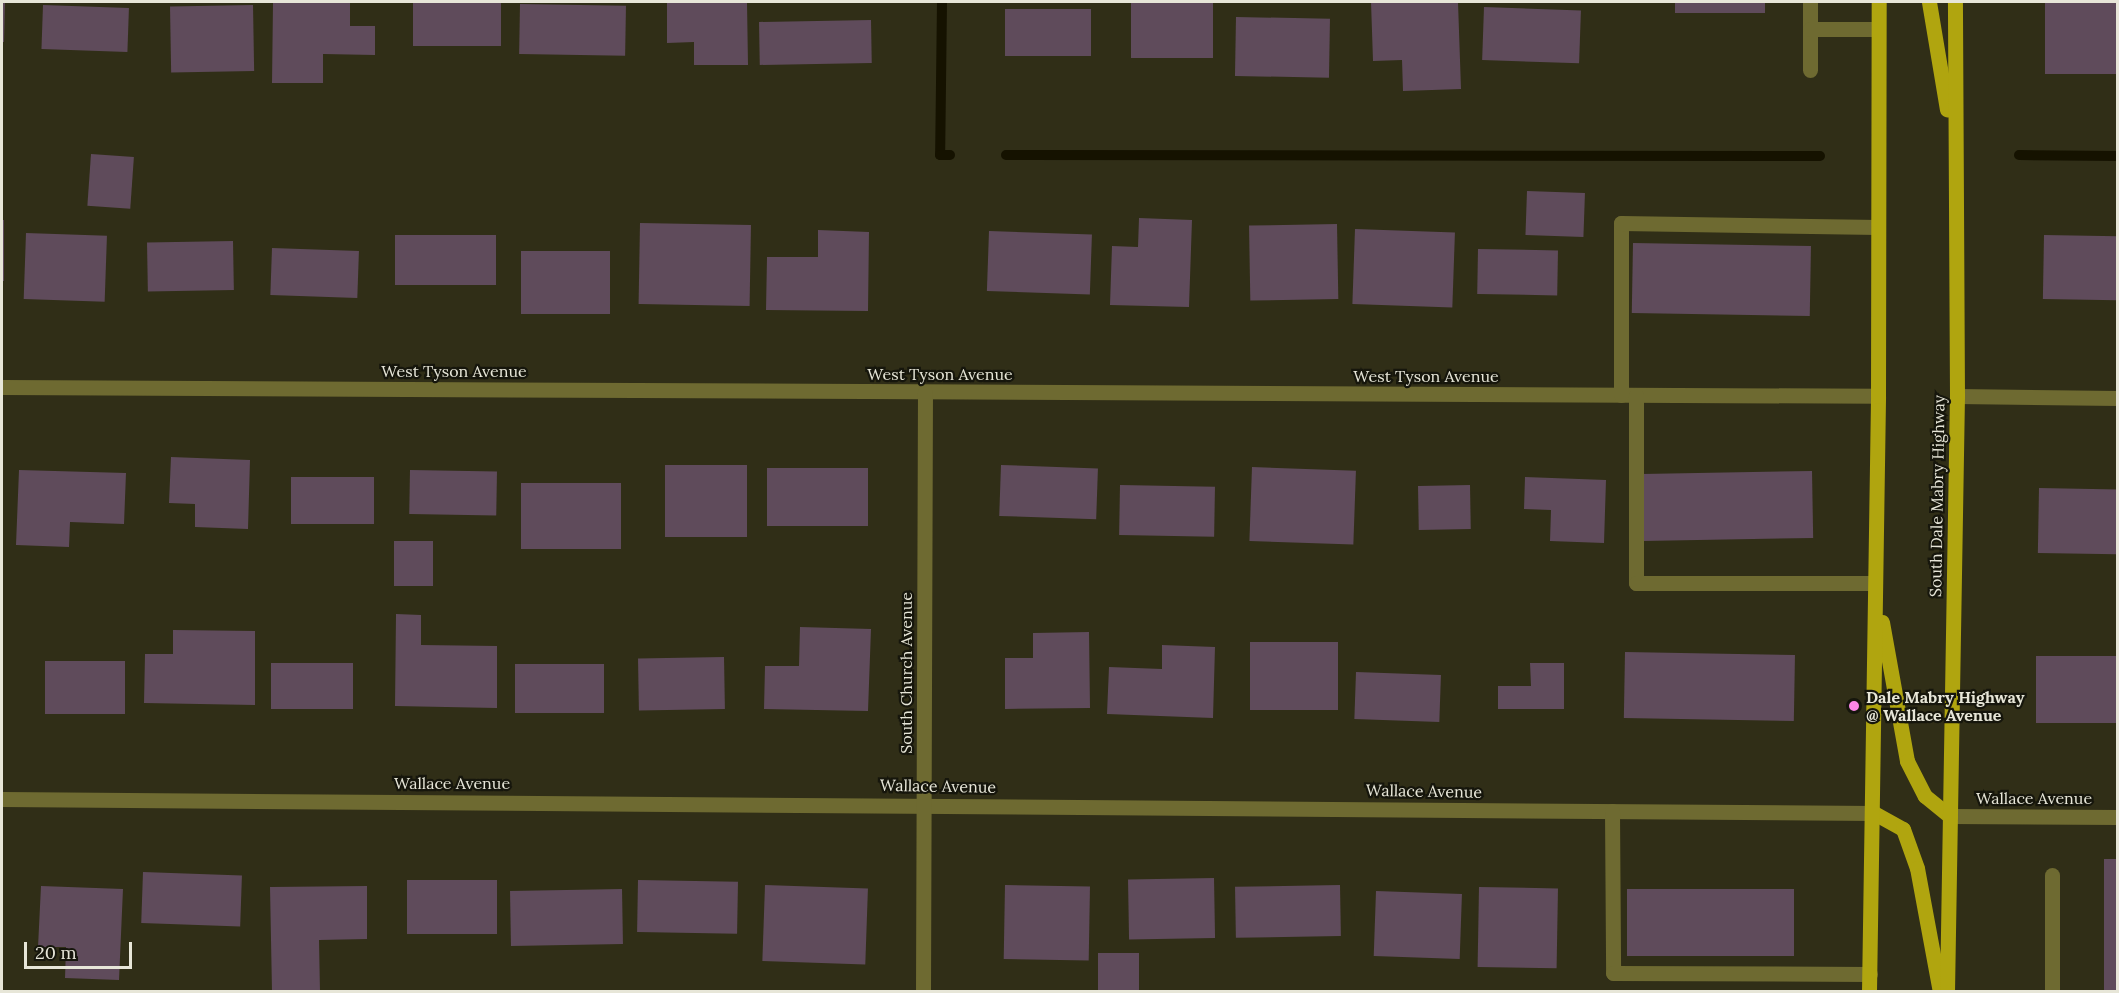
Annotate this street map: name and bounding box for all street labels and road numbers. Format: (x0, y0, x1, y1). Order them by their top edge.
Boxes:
street label: West Tyson Avenue (381, 361, 527, 381)
street label: West Tyson Avenue (867, 364, 1013, 384)
street label: West Tyson Avenue (1353, 366, 1499, 386)
street label: South Dale Mabry Highway (1926, 395, 1948, 597)
street label: South Church Avenue (896, 592, 916, 754)
street label: Wallace Avenue (394, 773, 510, 793)
street label: Wallace Avenue (880, 775, 996, 797)
street label: Wallace Avenue (1366, 780, 1482, 802)
street label: Wallace Avenue (1976, 788, 2092, 808)

